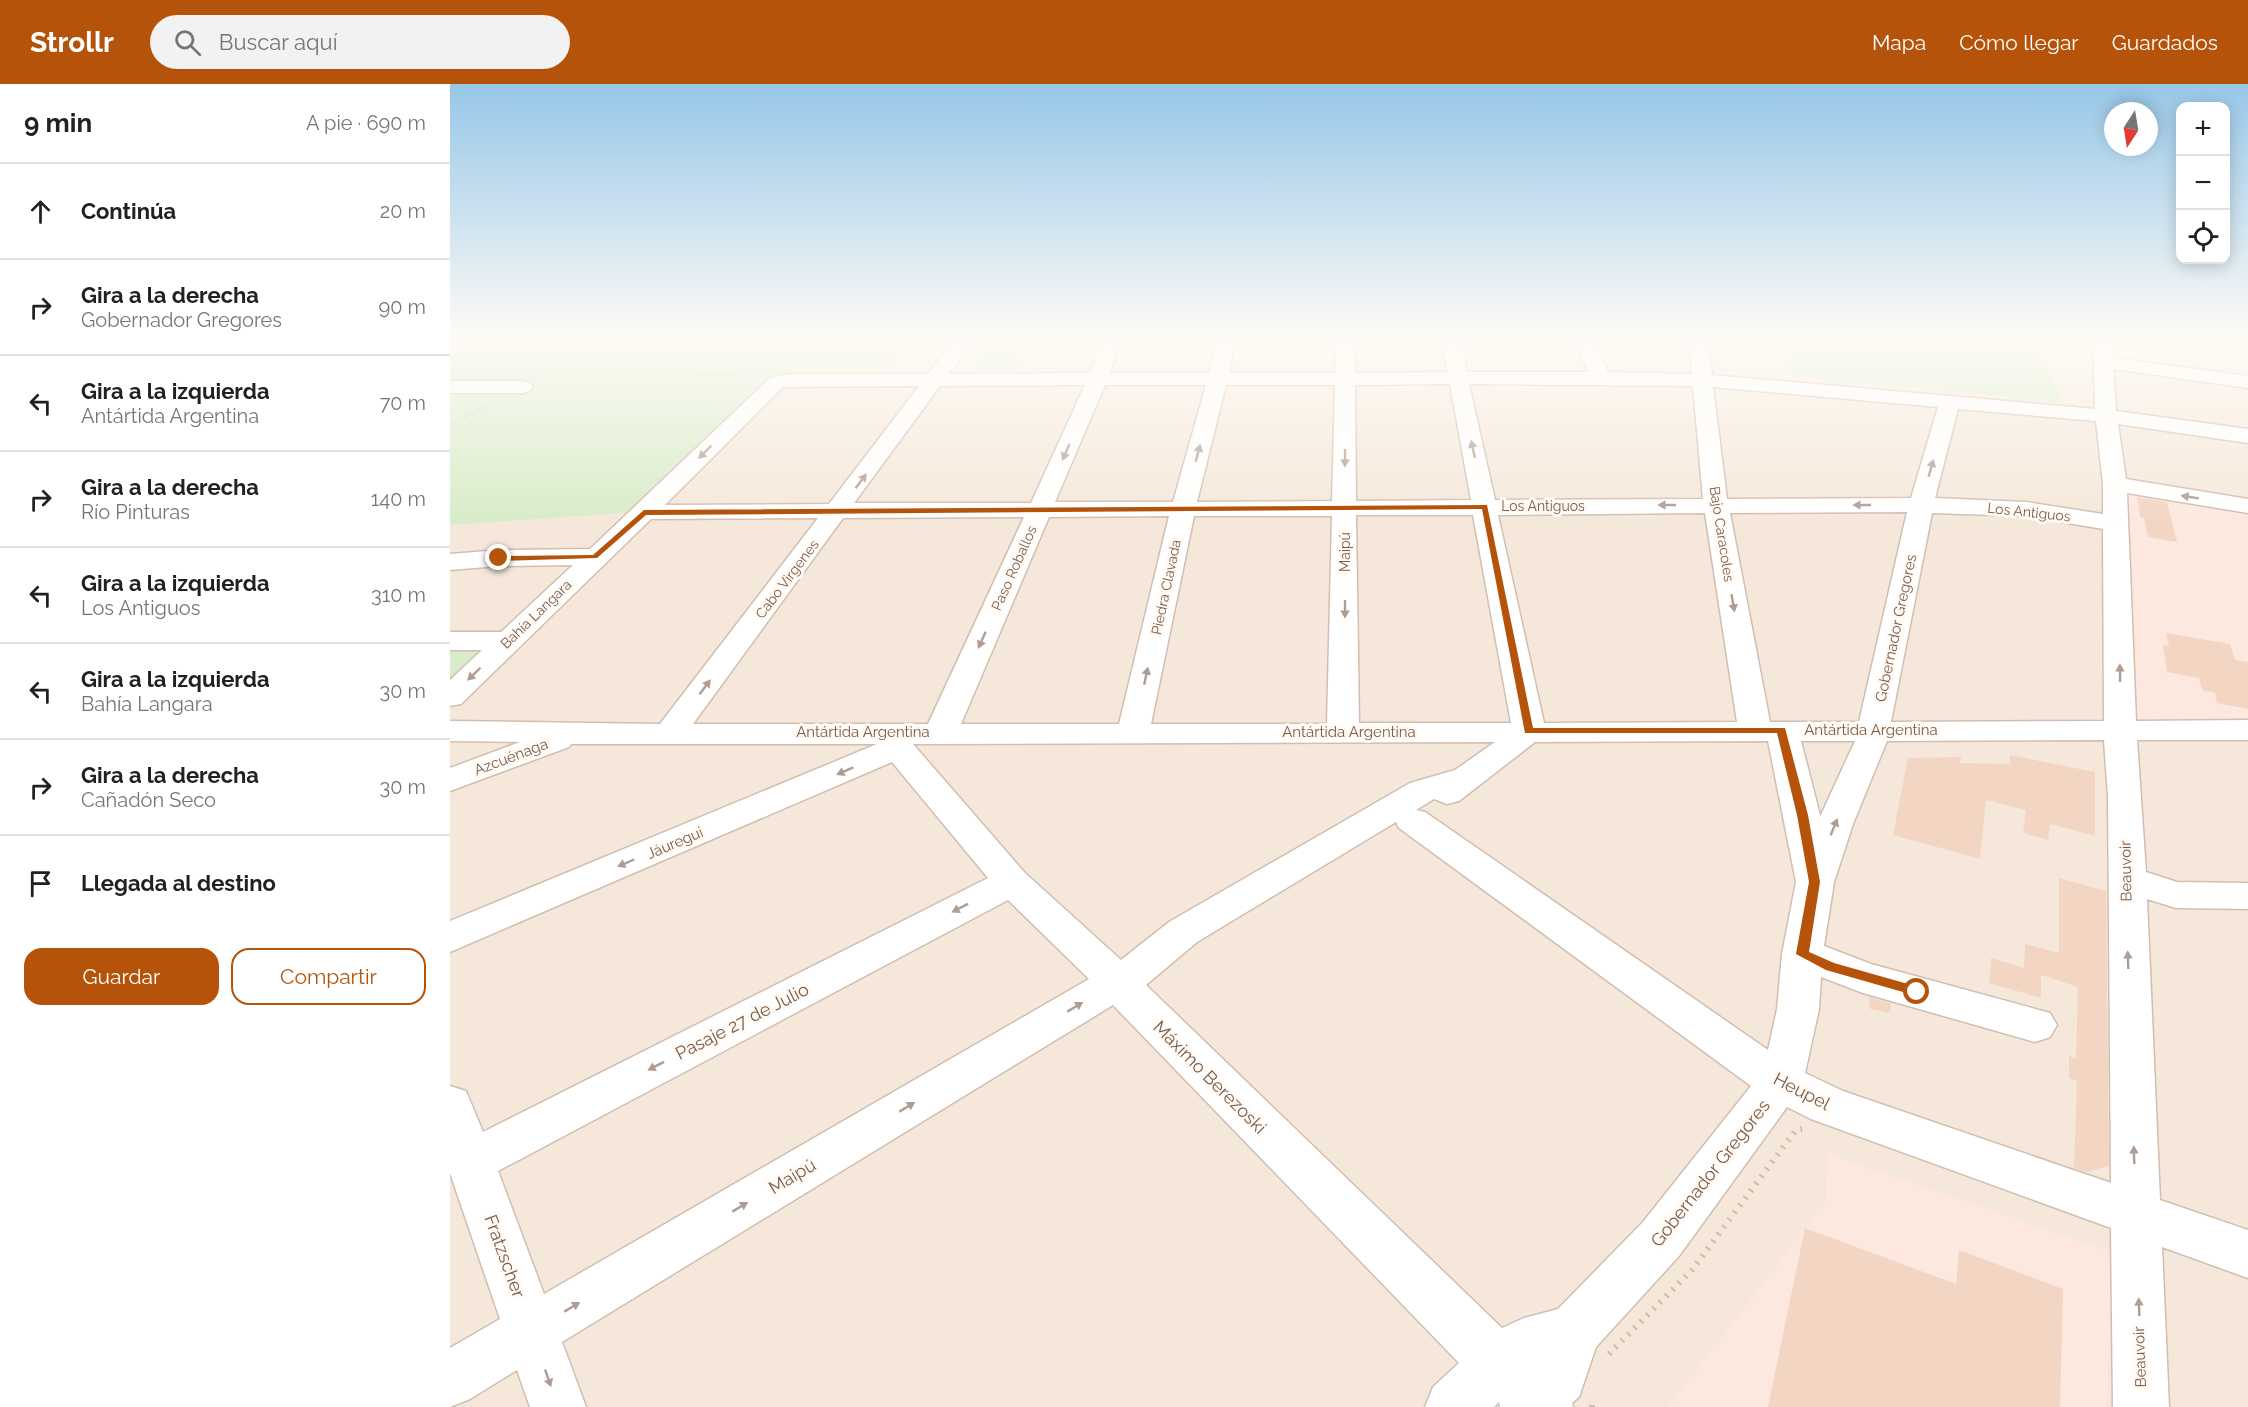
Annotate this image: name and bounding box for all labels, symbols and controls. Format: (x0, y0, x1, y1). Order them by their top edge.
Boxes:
search box (150, 15, 570, 69)
text: Strollr (30, 26, 114, 59)
icon: search (171, 26, 204, 59)
text: Buscar aquí (219, 29, 337, 55)
text: Mapa (1872, 30, 1926, 55)
text: Cómo llegar (1959, 30, 2079, 55)
text: Guardados (2112, 30, 2218, 55)
north arrow (2104, 102, 2158, 156)
map controls (2176, 102, 2230, 264)
button: + (2176, 102, 2230, 156)
text: 9 min (24, 108, 92, 138)
text: A pie · 690 m (306, 111, 426, 135)
button: − (2176, 156, 2230, 210)
icon: ahead (24, 195, 57, 228)
text: Continúa (81, 198, 176, 224)
text: 20 m (380, 199, 426, 223)
button: locate (2176, 210, 2230, 264)
text: Gira a la derecha (81, 282, 259, 308)
icon: right (24, 291, 57, 324)
text: 90 m (379, 295, 426, 319)
text: Gobernador Gregores (81, 308, 282, 332)
text: Gira a la izquierda (81, 378, 270, 404)
icon: left (24, 387, 57, 420)
text: 70 m (380, 391, 426, 415)
text: Antártida Argentina (81, 404, 259, 428)
one-way arrow (1468, 440, 1477, 459)
one-way arrow (1060, 443, 1070, 461)
one-way arrow (698, 444, 712, 458)
one-way arrow (1194, 444, 1203, 462)
one-way arrow (1340, 449, 1350, 468)
one-way arrow (1927, 459, 1937, 477)
one-way arrow (855, 473, 867, 489)
text: Gira a la derecha (81, 474, 259, 500)
icon: right (24, 483, 57, 516)
street label: Bajo Caracoles (1707, 485, 1737, 583)
text: 140 m (371, 487, 426, 511)
one-way arrow (2181, 492, 2200, 501)
street label: Los Antiguos (1501, 498, 1585, 514)
text: Río Pinturas (81, 500, 190, 524)
one-way arrow (1658, 500, 1677, 510)
one-way arrow (1853, 500, 1872, 510)
street label: Los Antiguos (1987, 500, 2072, 524)
street label: Paso Roballos (988, 523, 1040, 613)
street label: Maipú (1337, 532, 1353, 572)
street label: Cabo Virgenes (752, 536, 822, 622)
street label: Piedra Clavada (1148, 538, 1184, 636)
route end (485, 544, 511, 570)
street label: Gobernador Gregores (1872, 552, 1920, 704)
text: Gira a la izquierda (81, 570, 270, 596)
street label: Bahía Langara (497, 576, 575, 652)
icon: left (24, 579, 57, 612)
text: 310 m (371, 583, 426, 607)
one-way arrow (1729, 593, 1738, 612)
text: Los Antiguos (81, 596, 200, 620)
one-way arrow (1340, 599, 1350, 618)
one-way arrow (978, 631, 987, 648)
one-way arrow (2115, 663, 2125, 682)
text: Gira a la izquierda (81, 666, 270, 692)
one-way arrow (467, 667, 481, 681)
one-way arrow (1142, 667, 1151, 686)
icon: left (24, 675, 57, 708)
text: 30 m (380, 679, 426, 703)
one-way arrow (699, 679, 711, 695)
text: Bahía Langara (81, 692, 213, 716)
street label: Antártida Argentina (1804, 721, 1938, 739)
street label: Antártida Argentina (796, 723, 930, 741)
street label: Antártida Argentina (1282, 723, 1416, 741)
street label: Azcuénaga (472, 735, 550, 779)
text: Gira a la derecha (81, 762, 259, 788)
one-way arrow (835, 766, 853, 776)
icon: right (24, 771, 57, 804)
text: 30 m (380, 775, 426, 799)
text: Cañadón Seco (81, 788, 216, 812)
one-way arrow (1829, 818, 1839, 836)
street label: Jáuregui (644, 823, 706, 863)
street label: Beauvoir (2116, 840, 2136, 902)
one-way arrow (617, 858, 635, 868)
icon: arrive (24, 867, 57, 900)
text: Llegada al destino (81, 870, 276, 896)
one-way arrow (951, 903, 969, 913)
button: Guardar (24, 948, 219, 1005)
button: Compartir (231, 948, 426, 1005)
one-way arrow (2123, 951, 2133, 970)
street label: Pasaje 27 de Julio (672, 978, 812, 1064)
route start (1903, 978, 1929, 1004)
one-way arrow (1067, 1002, 1083, 1013)
street label: Máximo Berezoski (1149, 1016, 1271, 1138)
one-way arrow (648, 1061, 665, 1070)
street label: Heupel (1770, 1068, 1834, 1114)
street label: Gobernador Gregores (1646, 1095, 1774, 1251)
one-way arrow (899, 1102, 916, 1112)
one-way arrow (2130, 1146, 2139, 1165)
street label: Maipú (765, 1154, 819, 1198)
one-way arrow (732, 1201, 748, 1212)
street label: Fratzscher (480, 1212, 530, 1301)
one-way arrow (2134, 1297, 2143, 1316)
one-way arrow (564, 1302, 581, 1312)
street label: Beauvoir (2130, 1325, 2150, 1388)
one-way arrow (543, 1369, 553, 1387)

